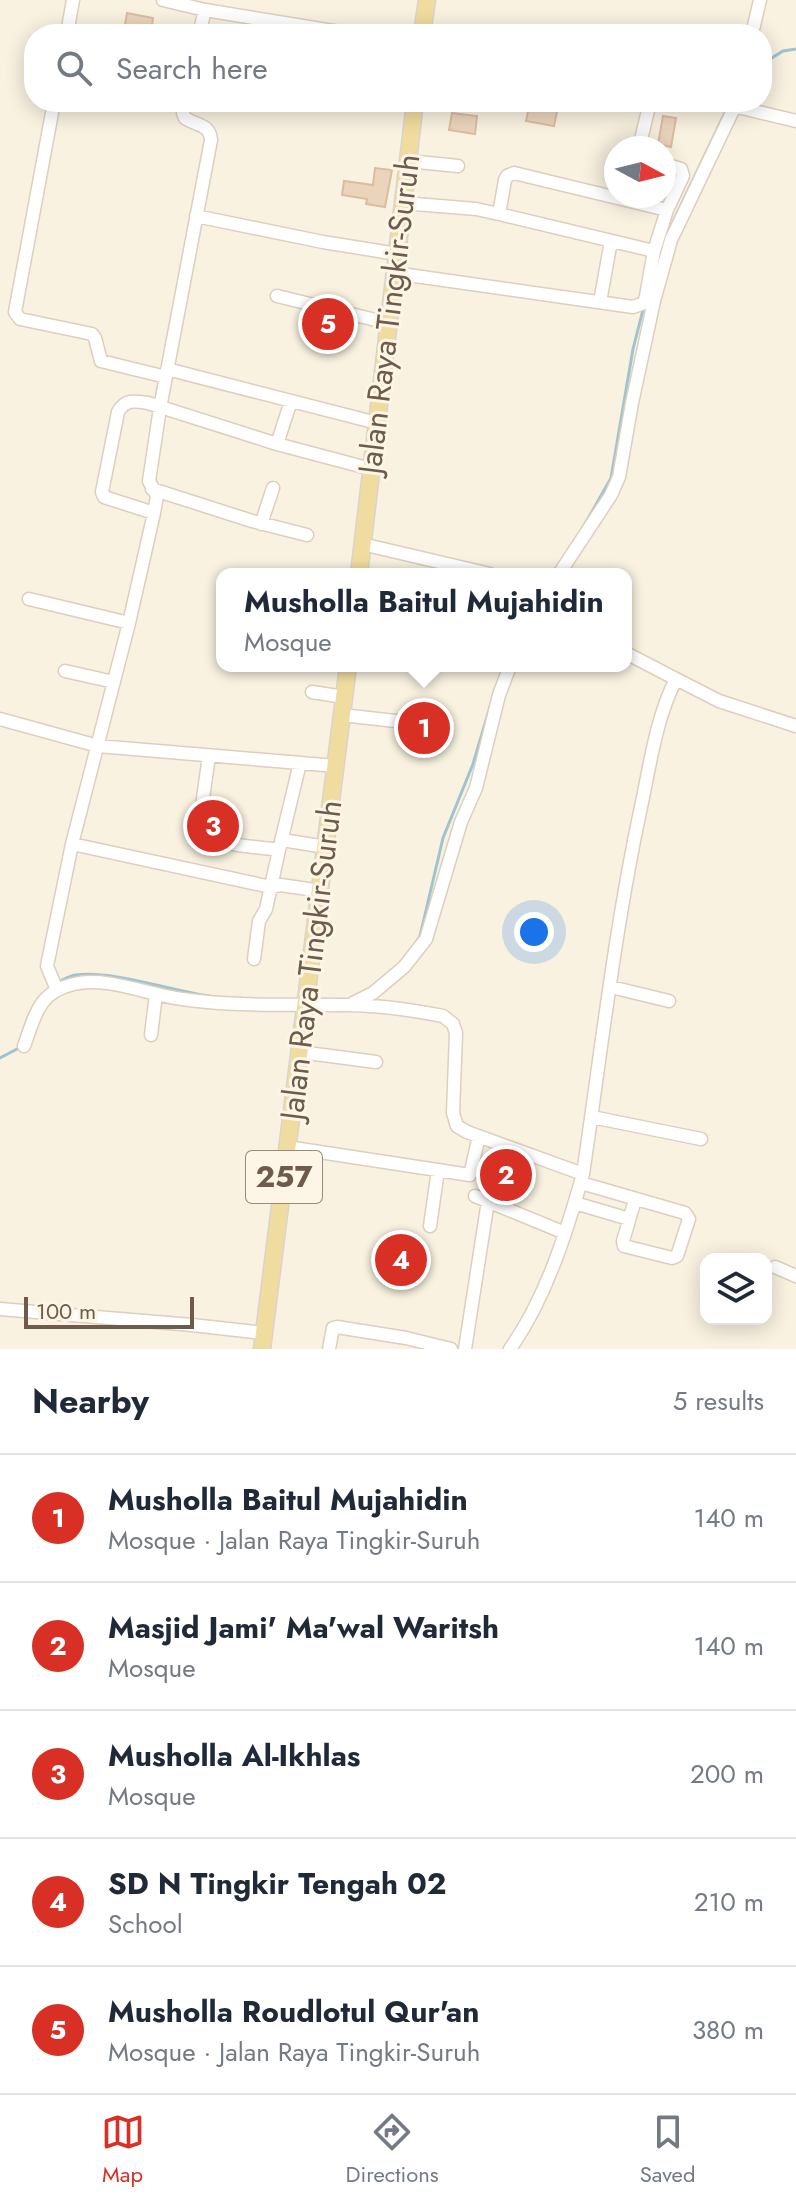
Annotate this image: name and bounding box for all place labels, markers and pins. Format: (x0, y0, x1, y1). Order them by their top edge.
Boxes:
pin: 5 (302, 294, 354, 354)
pin: 1 (398, 698, 450, 758)
pin: 3 (187, 796, 239, 856)
pin: 2 (480, 1145, 532, 1205)
pin: 4 (375, 1230, 427, 1290)

